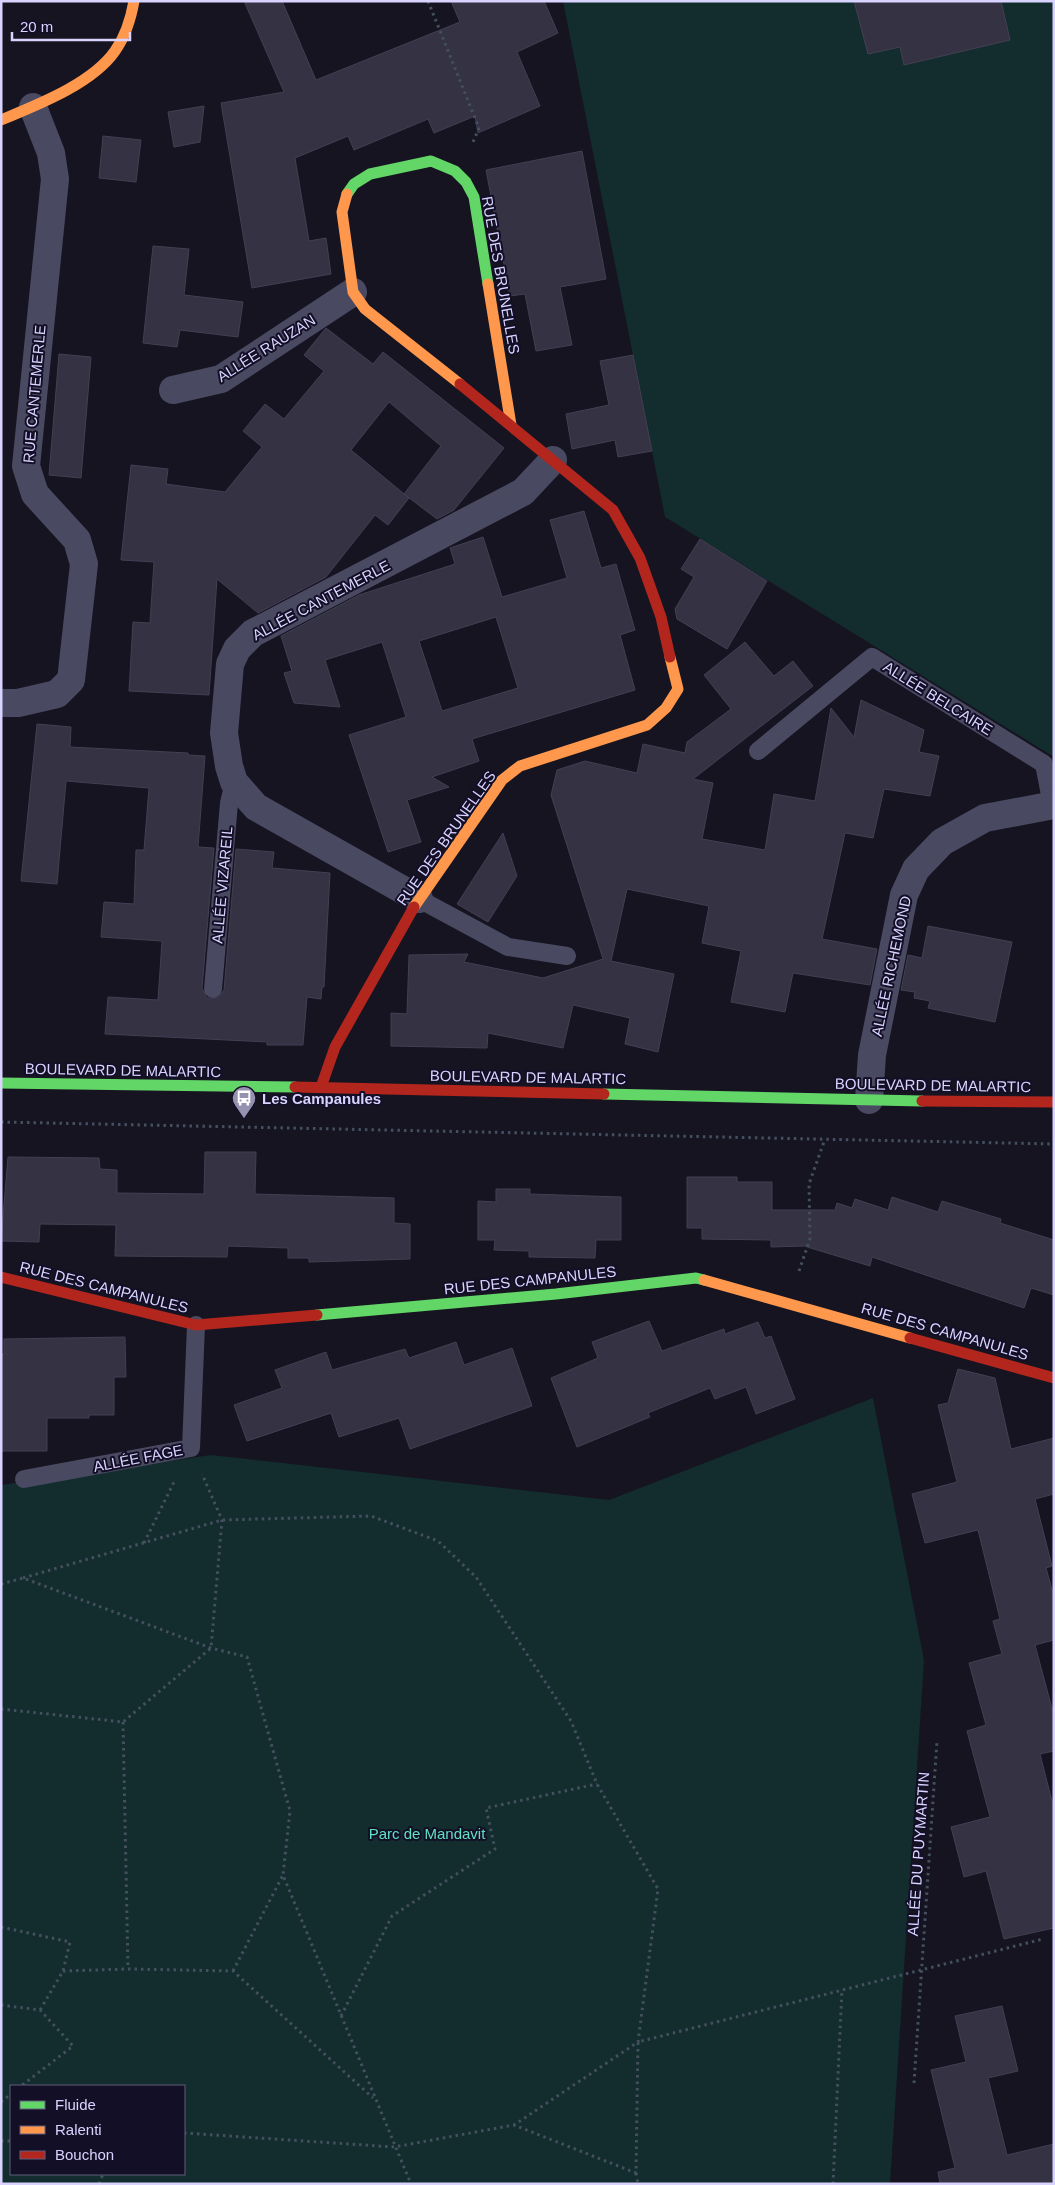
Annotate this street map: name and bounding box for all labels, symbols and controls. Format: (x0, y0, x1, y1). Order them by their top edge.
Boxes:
scale bar (12, 10, 130, 42)
text: 20 m (20, 18, 53, 35)
street label: RUE DES BRUNELLES (479, 195, 523, 355)
street label: ALLÉE RAUZAN (214, 311, 318, 385)
street label: RUE CANTEMERLE (20, 324, 48, 464)
street label: ALLÉE CANTEMERLE (249, 556, 393, 644)
street label: ALLÉE BELCAIRE (880, 658, 996, 738)
street label: RUE DES BRUNELLES (393, 768, 499, 908)
street label: ALLÉE VIZAREIL (208, 826, 236, 944)
street label: ALLÉE RICHEMOND (868, 894, 914, 1038)
street label: BOULEVARD DE MALARTIC (25, 1060, 221, 1080)
street label: BOULEVARD DE MALARTIC (430, 1067, 626, 1087)
street label: BOULEVARD DE MALARTIC (835, 1075, 1031, 1095)
bus stop icon: Les Campanules (231, 1085, 257, 1119)
place label: Les Campanules (262, 1090, 381, 1107)
street label: RUE DES CAMPANULES (18, 1258, 190, 1316)
street label: RUE DES CAMPANULES (443, 1262, 617, 1298)
street label: RUE DES CAMPANULES (859, 1299, 1031, 1363)
street label: ALLÉE FAGE (92, 1441, 184, 1475)
street label: ALLÉE DU PUYMARTIN (904, 1771, 932, 1937)
park label: Parc de Mandavit (369, 1825, 486, 1842)
legend (10, 2085, 185, 2175)
text: Fluide (55, 2096, 96, 2113)
text: Ralenti (55, 2121, 102, 2138)
text: Bouchon (55, 2146, 114, 2163)

